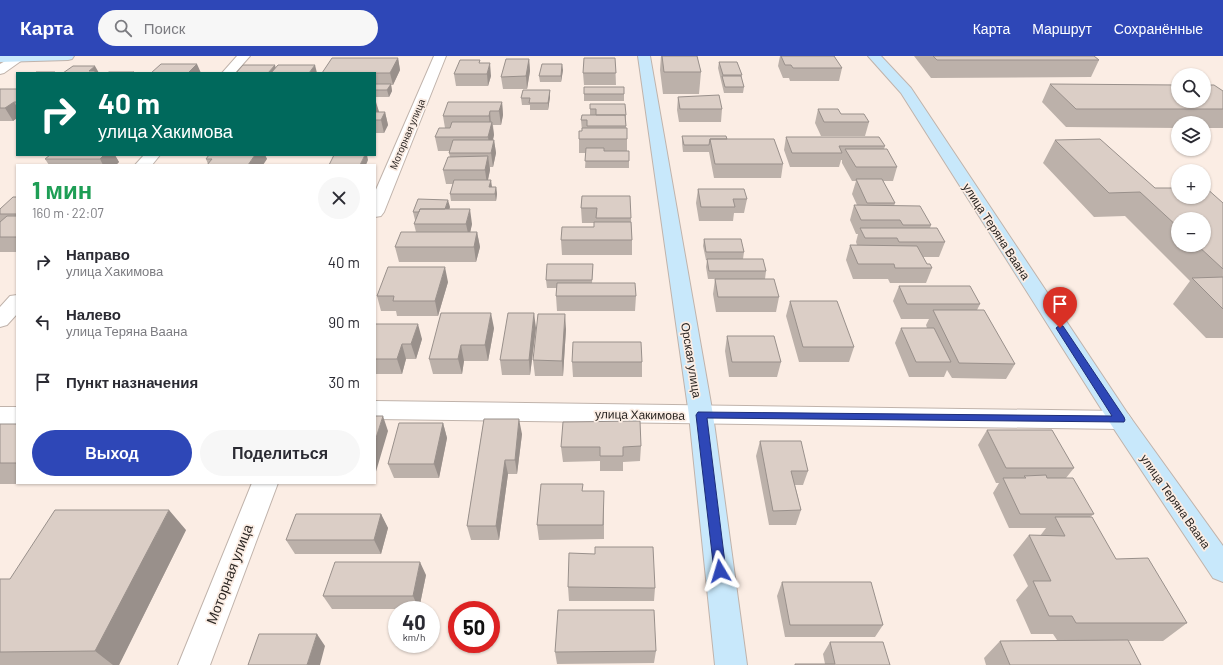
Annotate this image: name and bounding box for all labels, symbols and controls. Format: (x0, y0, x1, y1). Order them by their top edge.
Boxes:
search box (98, 10, 378, 46)
text: Карта (20, 16, 74, 39)
icon: search (112, 17, 134, 39)
text: Поиск (144, 19, 185, 37)
text: Карта (973, 20, 1010, 37)
text: Маршрут (1032, 20, 1092, 37)
text: Сохранённые (1114, 20, 1203, 37)
map controls (1171, 68, 1211, 252)
button: search (1171, 68, 1211, 108)
text: 40 m (98, 86, 160, 120)
icon: right (32, 88, 84, 140)
street label: Моторная улица (387, 97, 427, 171)
button: layers (1171, 116, 1211, 156)
text: улица Хакимова (98, 120, 233, 142)
button: + (1171, 164, 1211, 204)
text: 1 мин (32, 175, 92, 204)
button: close (318, 177, 360, 219)
street label: улица Теряна Ваана (960, 180, 1034, 283)
text: 160 m · 22:07 (32, 205, 104, 221)
button: − (1171, 212, 1211, 252)
text: Направо (66, 245, 130, 263)
icon: right (32, 251, 54, 273)
text: 40 m (328, 253, 360, 271)
text: улица Хакимова (66, 263, 163, 279)
pin (1043, 287, 1077, 328)
icon: arrive (1049, 293, 1071, 315)
text: Налево (66, 305, 121, 323)
icon: left (32, 311, 54, 333)
text: 90 m (328, 313, 360, 331)
street label: Орская улица (678, 321, 705, 399)
text: улица Теряна Ваана (66, 323, 187, 339)
icon: arrive (32, 371, 54, 393)
text: Пункт назначения (66, 373, 198, 391)
text: 30 m (328, 373, 360, 391)
street label: улица Хакимова (595, 406, 685, 423)
button: Выход (32, 430, 192, 476)
button: Поделиться (200, 430, 360, 476)
street label: улица Теряна Ваана (1137, 451, 1214, 552)
street label: Моторная улица (202, 522, 256, 626)
position arrow (699, 550, 741, 592)
speed limit sign: 50 (448, 601, 500, 653)
text: 40 (402, 610, 426, 634)
text: km/h (403, 631, 425, 643)

